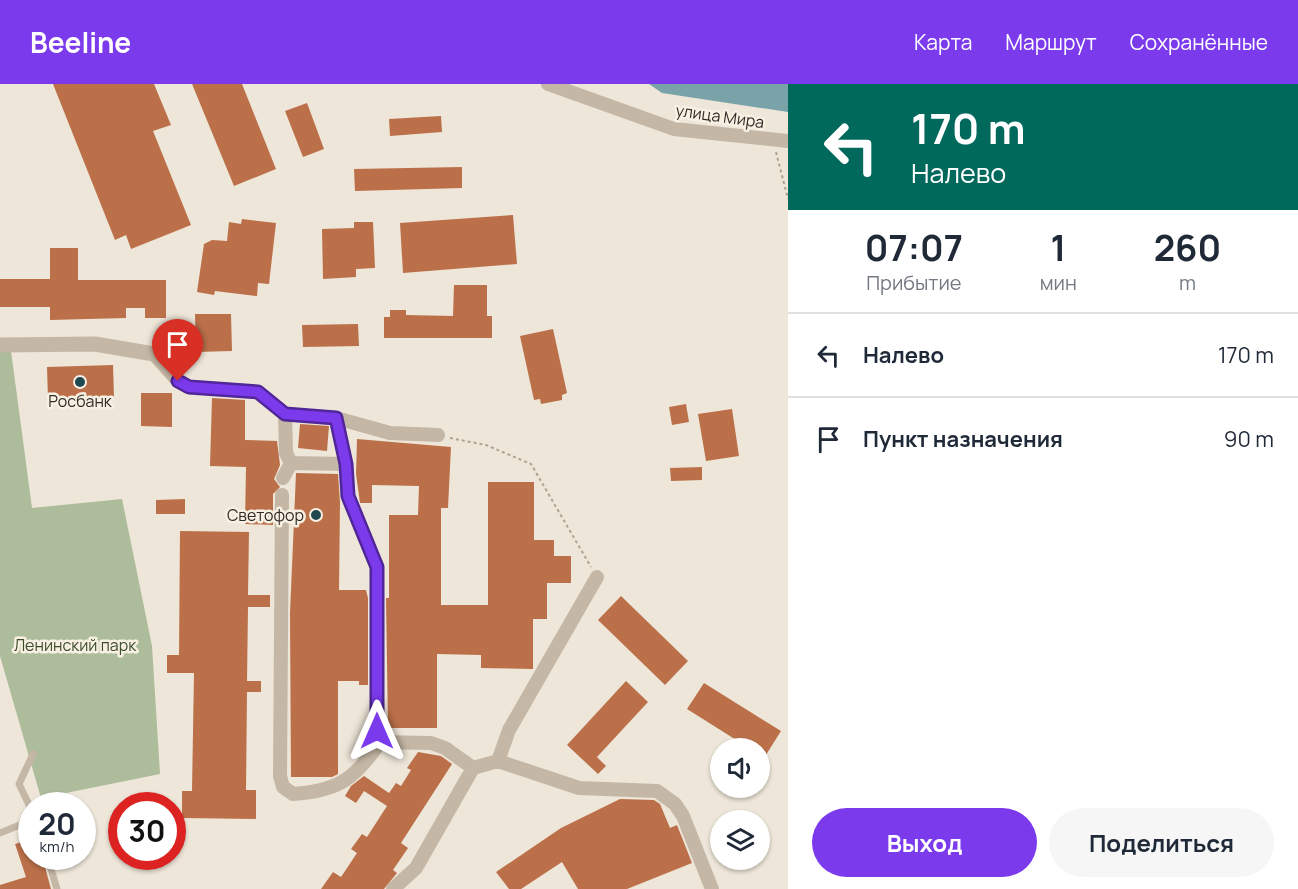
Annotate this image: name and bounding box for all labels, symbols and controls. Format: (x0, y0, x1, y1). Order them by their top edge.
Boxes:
text: Beeline (30, 23, 131, 61)
text: Карта (914, 28, 972, 56)
text: Маршрут (1005, 28, 1097, 56)
text: Сохранённые (1130, 28, 1268, 56)
street label: улица Мира (674, 99, 766, 133)
text: 170 m (911, 99, 1026, 157)
icon: left (812, 108, 890, 186)
text: Налево (911, 154, 1006, 191)
text: 07:07 (865, 223, 963, 272)
text: 1 (1050, 223, 1066, 272)
text: 260 (1154, 223, 1221, 272)
text: Прибытие (866, 269, 962, 296)
text: мин (1040, 269, 1077, 296)
text: m (1179, 269, 1196, 296)
pin (152, 319, 203, 381)
icon: arrive (161, 328, 194, 361)
icon: left (812, 339, 845, 372)
text: Налево (863, 340, 944, 370)
text: 170 m (1218, 340, 1274, 370)
marker: Росбанк (73, 375, 87, 389)
place label: Росбанк (48, 390, 113, 412)
icon: arrive (812, 423, 845, 456)
text: Пункт назначения (863, 424, 1063, 454)
text: 90 m (1224, 424, 1274, 454)
place label: Светофор (227, 504, 304, 526)
marker: Светофор (309, 508, 323, 522)
park label: Ленинский парк (14, 634, 137, 656)
position arrow (345, 699, 409, 763)
map controls (710, 738, 770, 870)
button: sound (710, 738, 770, 798)
speed limit sign: 30 (108, 792, 186, 870)
text: 20 (38, 803, 76, 844)
button: Выход (812, 808, 1037, 877)
button: Поделиться (1049, 808, 1274, 877)
button: layers (710, 810, 770, 870)
text: km/h (40, 836, 74, 857)

